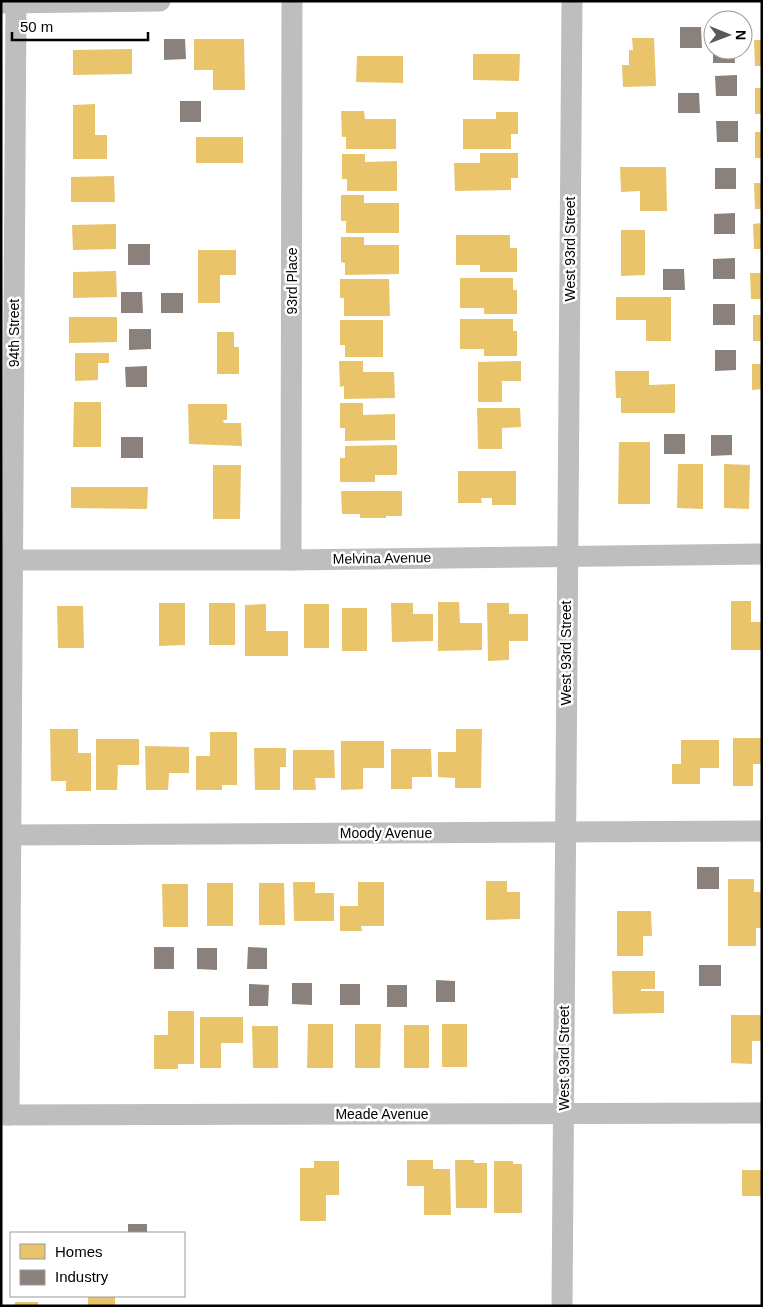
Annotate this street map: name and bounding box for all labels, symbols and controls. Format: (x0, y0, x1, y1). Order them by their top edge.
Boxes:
scale bar (12, 10, 149, 42)
north arrow (703, 10, 753, 60)
text: 50 m (20, 18, 53, 35)
text: N (733, 30, 749, 40)
street label: West 93rd Street (562, 197, 578, 301)
street label: 93rd Place (284, 247, 300, 314)
street label: 94th Street (6, 299, 22, 367)
street label: Melvina Avenue (333, 549, 432, 567)
street label: West 93rd Street (558, 601, 574, 705)
street label: Moody Avenue (340, 825, 432, 841)
street label: West 93rd Street (556, 1006, 572, 1110)
street label: Meade Avenue (335, 1106, 429, 1122)
legend (10, 1232, 185, 1297)
text: Homes (55, 1243, 103, 1260)
text: Industry (55, 1268, 109, 1285)

